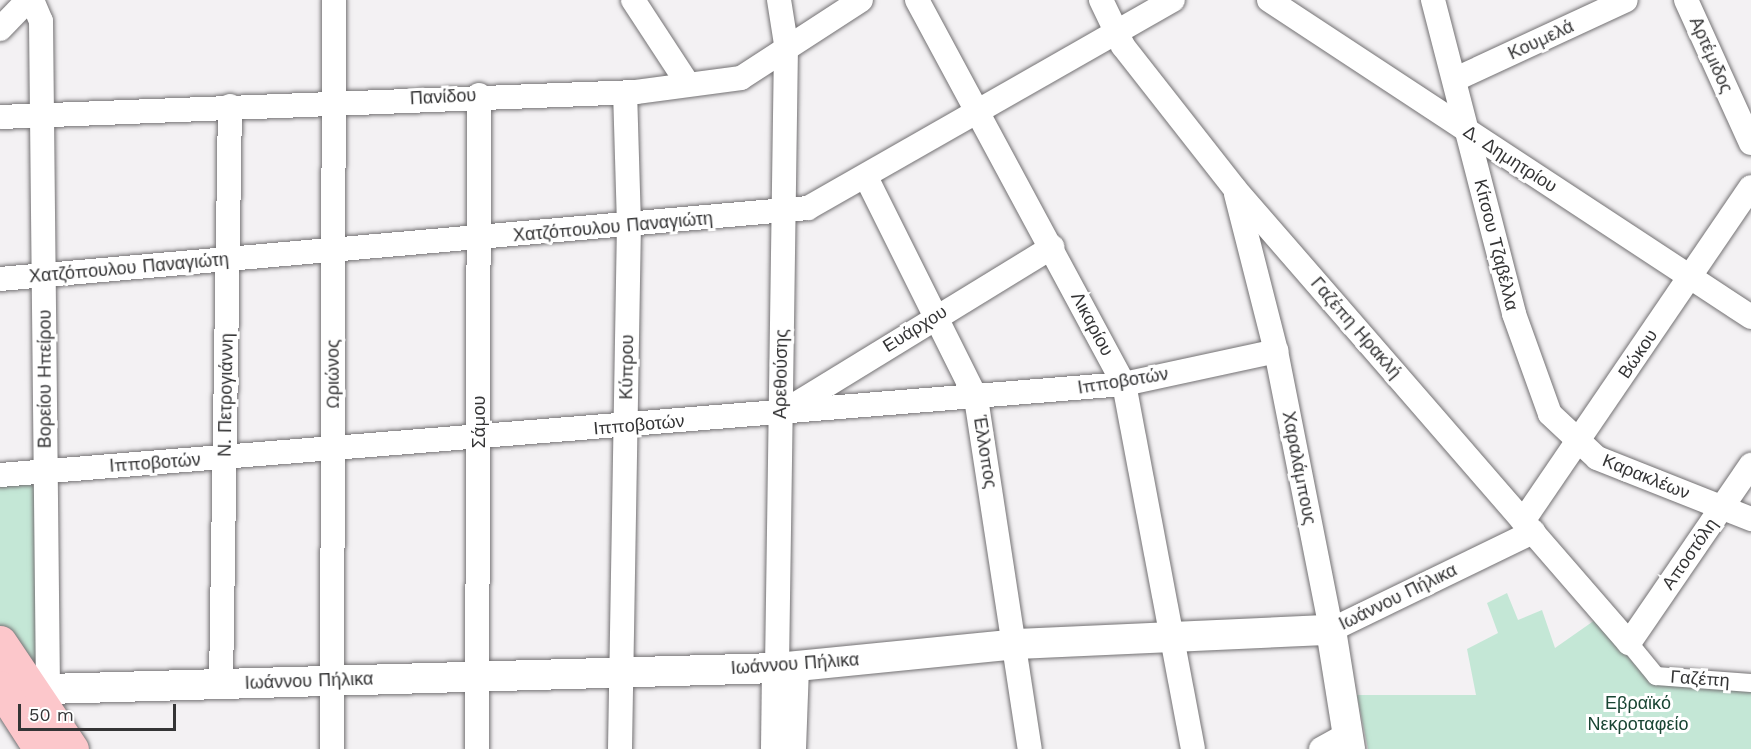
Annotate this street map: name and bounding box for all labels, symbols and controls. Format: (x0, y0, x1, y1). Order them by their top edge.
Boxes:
street label: Αρτέμιδος (1685, 14, 1737, 96)
street label: Κουμελά (1505, 15, 1577, 65)
street label: Πανίδου (409, 84, 477, 110)
street label: Δ. Δημητρίου (1459, 121, 1561, 197)
street label: Κίτσου Τζαβέλλα (1469, 177, 1523, 313)
street label: Χατζόπουλου Παναγιώτη (512, 208, 714, 246)
street label: Χατζόπουλου Παναγιώτη (28, 249, 230, 287)
street label: Γαζέπη Ηρακλή (1306, 273, 1406, 383)
street label: Λικαρίου (1066, 288, 1118, 360)
street label: Ευάρχου (879, 301, 951, 357)
street label: Βορείου Ηπείρου (34, 310, 56, 448)
street label: Βώκου (1614, 325, 1662, 383)
street label: Αρεθούσης (769, 329, 793, 419)
street label: Ν. Πετρογιάννη (214, 333, 238, 457)
street label: Κύπρου (616, 334, 638, 400)
street label: Ωριώνος (322, 339, 344, 409)
street label: Ιπποβοτών (1076, 363, 1170, 399)
street label: Σάμου (468, 396, 490, 448)
street label: Χαραλάμπους (1277, 409, 1321, 527)
street label: Ιπποβοτών (592, 410, 686, 440)
street label: Έλλοπος (969, 414, 1001, 490)
street label: Ιπποβοτών (109, 449, 201, 477)
street label: Καρακλέων (1599, 450, 1693, 504)
street label: Αποστόλη (1658, 514, 1722, 594)
street label: Ιωάννου Πήλικα (1335, 559, 1461, 635)
street label: Ιωάννου Πήλικα (730, 649, 860, 679)
street label: Γαζέπη (1670, 666, 1730, 692)
street label: Ιωάννου Πήλικα (244, 668, 374, 694)
scale bar (21, 692, 178, 730)
park label: Εβραϊκό Νεκροταφείο (1588, 693, 1688, 736)
text: 50 m (29, 704, 74, 725)

